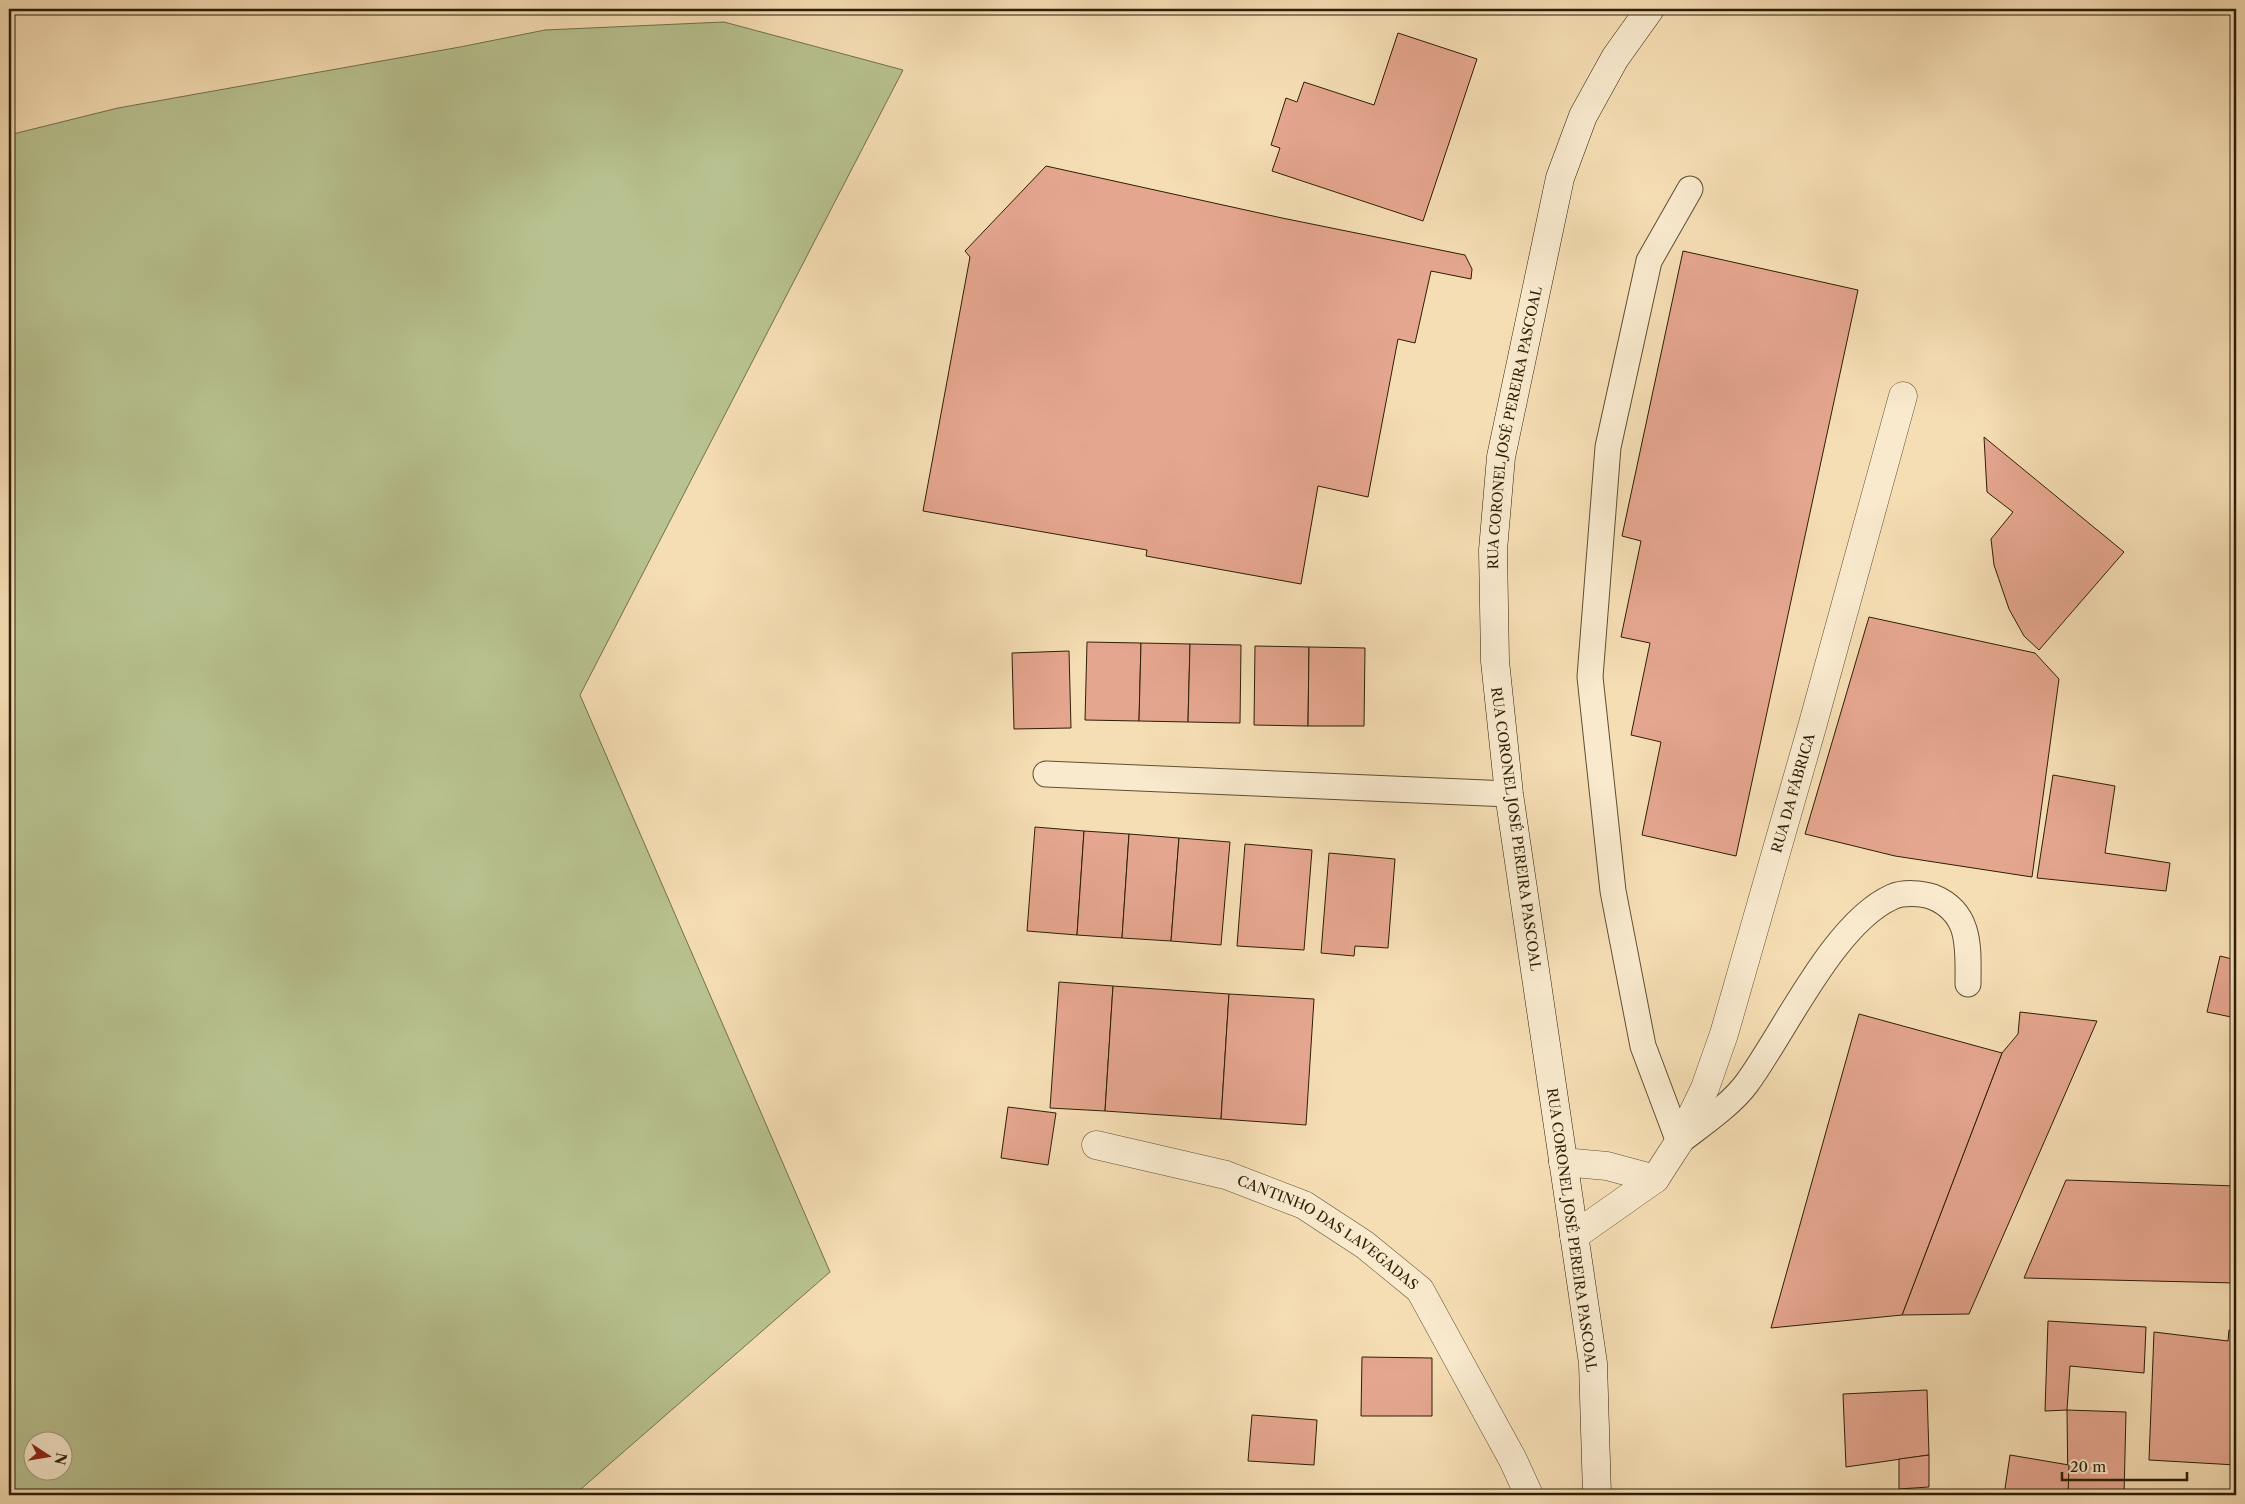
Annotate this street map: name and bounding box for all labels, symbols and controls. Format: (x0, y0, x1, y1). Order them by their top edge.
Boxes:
street label: RUA CORONEL JOSÉ PEREIRA PASCOAL (1484, 285, 1546, 569)
street label: RUA CORONEL JOSÉ PEREIRA PASCOAL (1487, 686, 1545, 972)
street label: RUA DA FÁBRICA (1767, 731, 1819, 855)
street label: RUA CORONEL JOSÉ PEREIRA PASCOAL (1543, 1087, 1601, 1373)
street label: CANTINHO DAS LAVEGADAS (1234, 1171, 1422, 1294)
north arrow (22, 1432, 72, 1482)
scale bar (2062, 1449, 2188, 1481)
text: N (51, 1451, 71, 1467)
text: 20 m (2070, 1457, 2106, 1476)

